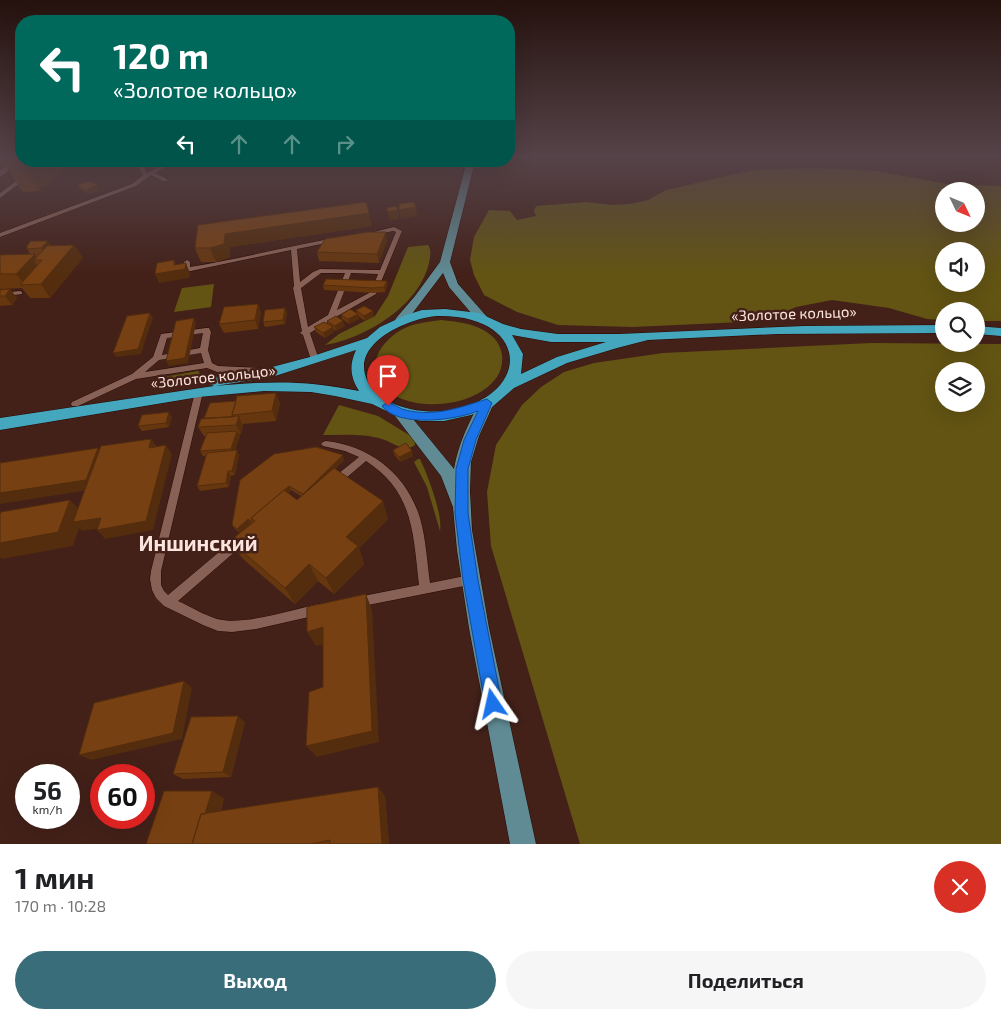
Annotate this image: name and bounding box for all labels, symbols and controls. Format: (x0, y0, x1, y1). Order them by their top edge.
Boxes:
text: 120 m (113, 34, 209, 76)
icon: left (30, 35, 95, 100)
text: «Золотое кольцо» (113, 76, 297, 102)
icon: left (172, 130, 200, 158)
icon: ahead (225, 130, 253, 158)
icon: ahead (278, 130, 306, 158)
icon: right (331, 130, 359, 158)
north arrow (935, 182, 985, 232)
map controls (935, 182, 985, 412)
button: sound (935, 242, 985, 292)
street label: «Золотое кольцо» (731, 302, 857, 324)
button: search (935, 302, 985, 352)
pin (367, 355, 409, 406)
street label: «Золотое кольцо» (150, 360, 276, 392)
icon: arrive (374, 362, 402, 390)
button: layers (935, 362, 985, 412)
district label: Иншинский (139, 530, 258, 555)
position arrow (466, 677, 518, 729)
speed limit sign: 60 (90, 764, 155, 829)
text: 56 (33, 775, 62, 805)
text: km/h (33, 802, 62, 816)
text: 1 мин (15, 859, 94, 895)
button: close (934, 861, 986, 913)
text: 170 m · 10:28 (15, 896, 106, 915)
button: Выход (15, 951, 496, 1009)
button: Поделиться (506, 951, 986, 1009)

